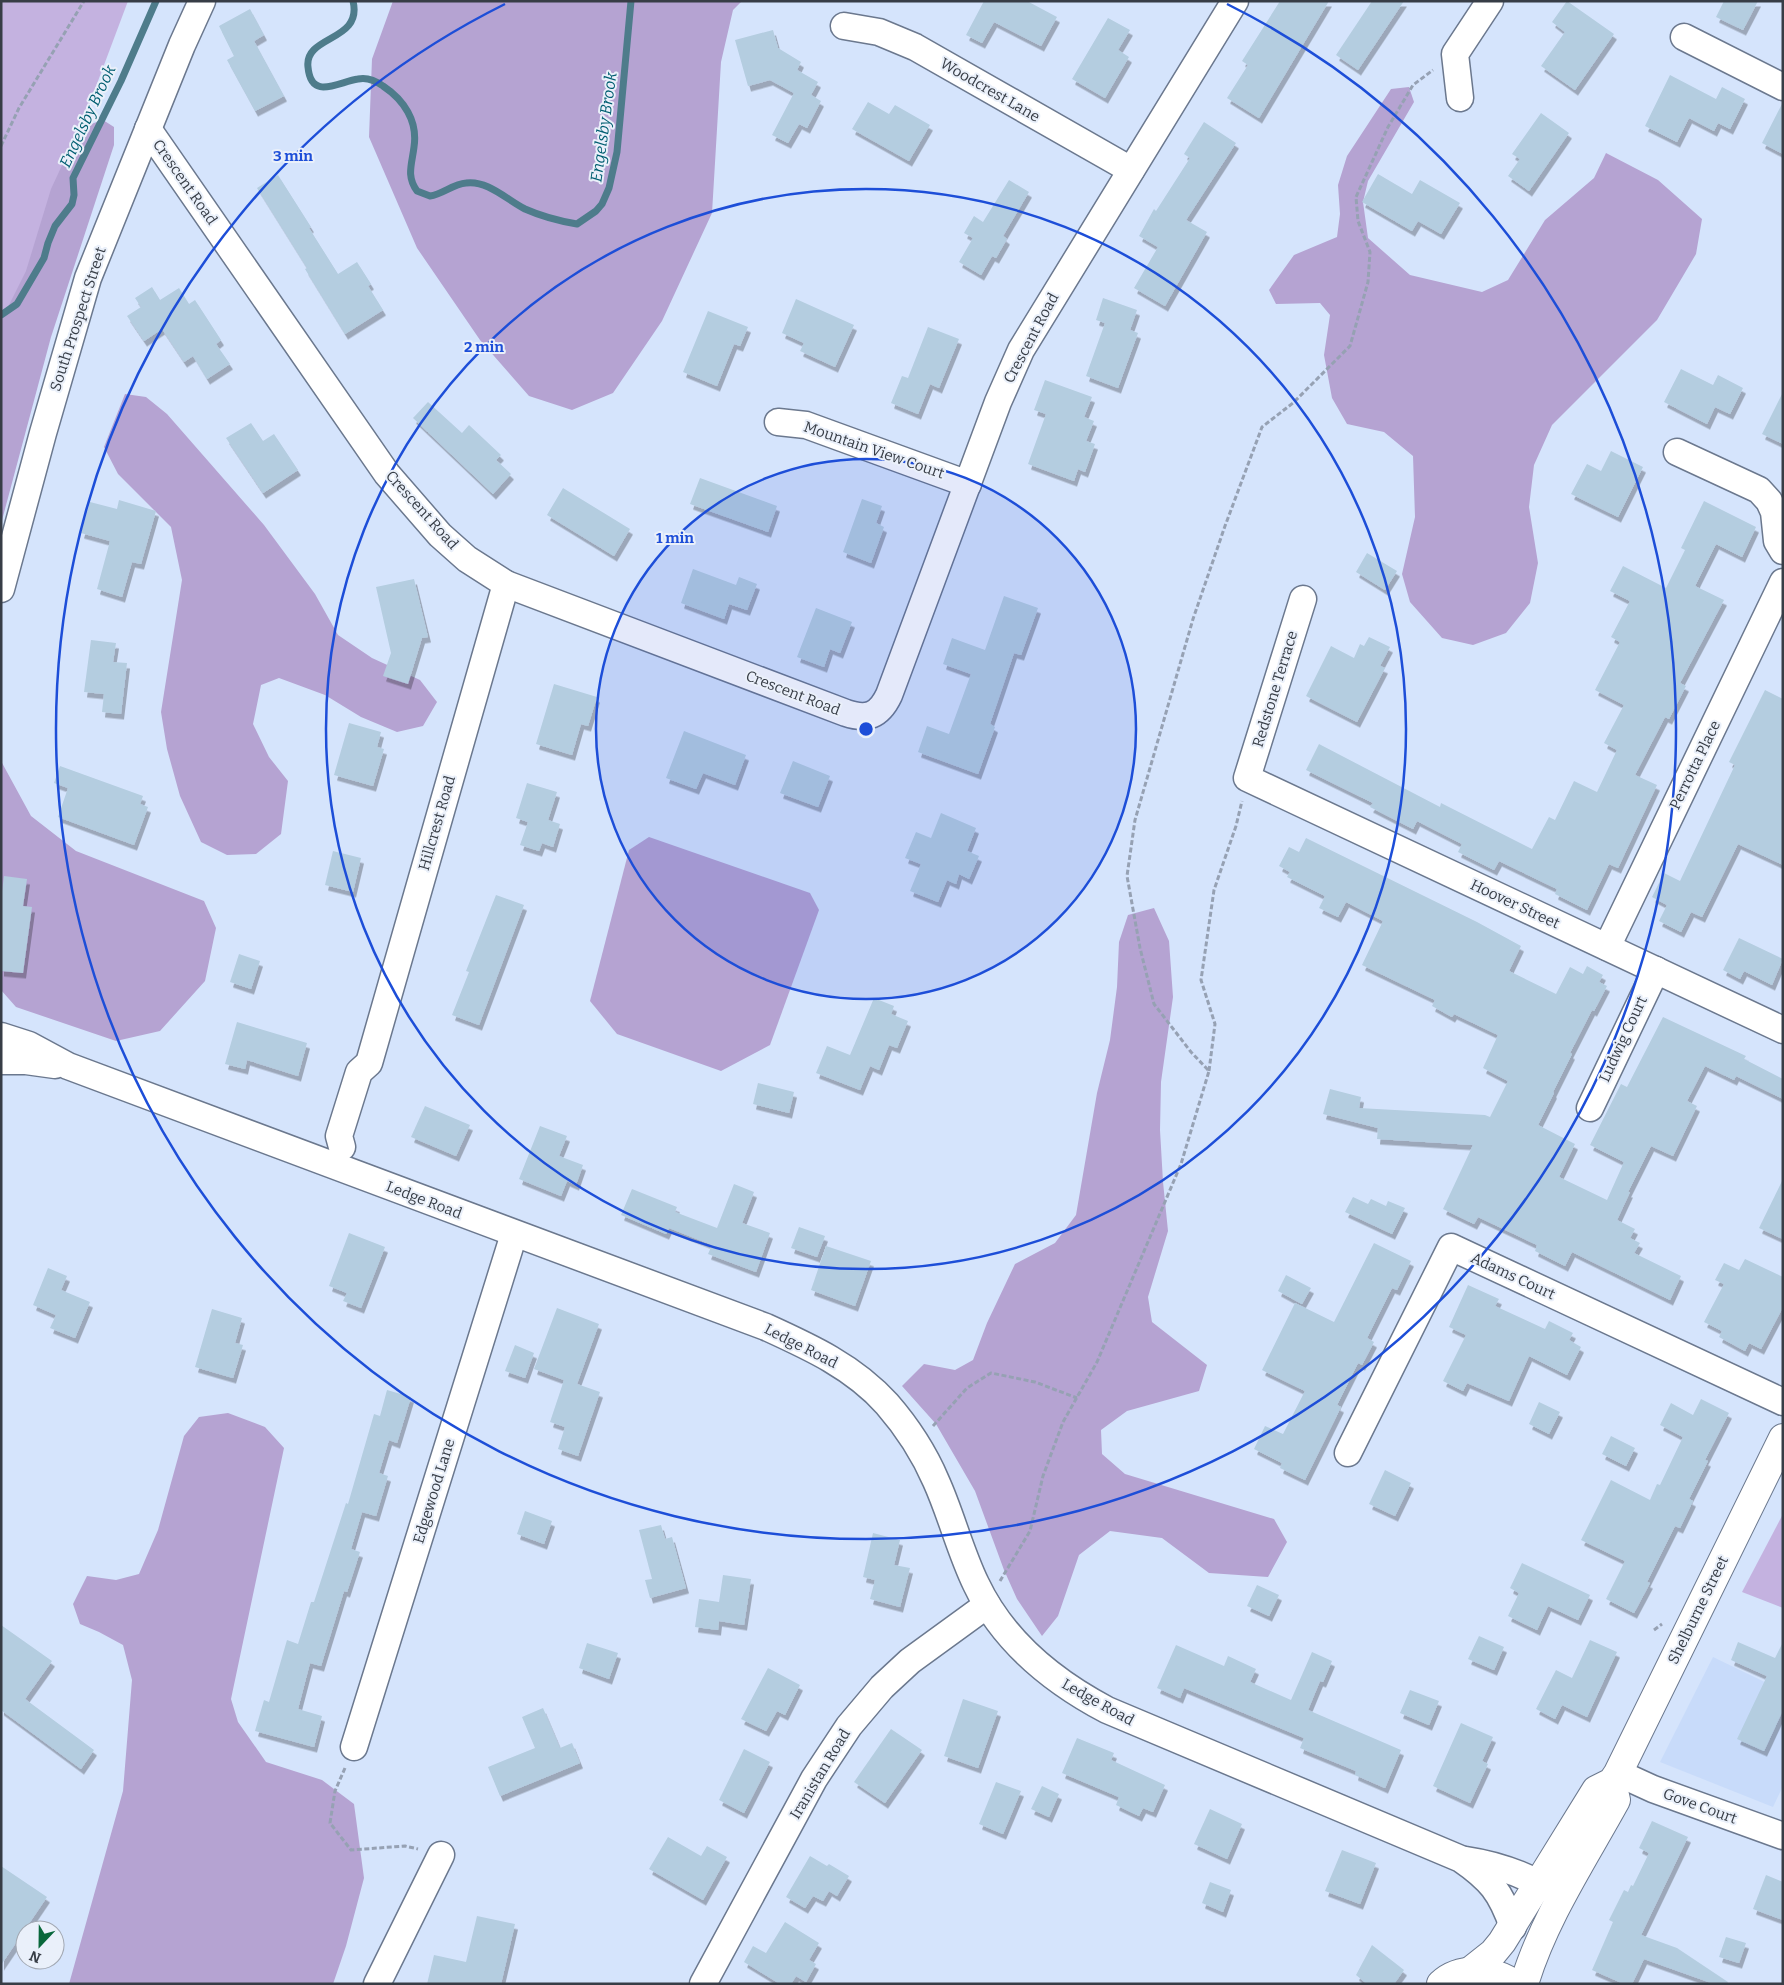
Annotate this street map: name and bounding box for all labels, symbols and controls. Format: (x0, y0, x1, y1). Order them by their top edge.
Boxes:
street label: Woodcrest Lane (937, 54, 1043, 126)
water label: Engelsby Brook (55, 62, 120, 170)
water label: Engelsby Brook (586, 71, 621, 183)
street label: Crescent Road (149, 136, 221, 228)
text: 3 min (273, 147, 313, 165)
street label: South Prospect Street (46, 244, 110, 393)
street label: Crescent Road (1000, 290, 1062, 386)
text: 2 min (464, 338, 504, 356)
street label: Mountain View Court (801, 418, 947, 483)
street label: Crescent Road (382, 467, 462, 553)
text: 1 min (656, 529, 694, 547)
street label: Redstone Terrace (1249, 628, 1301, 750)
street label: Crescent Road (743, 667, 843, 719)
street label: Perrotta Place (1666, 718, 1724, 812)
centre of rings (857, 720, 875, 738)
street label: Hillcrest Road (415, 773, 459, 873)
street label: Hoover Street (1467, 875, 1563, 933)
street label: Ludwig Court (1595, 993, 1651, 1085)
street label: Ledge Road (383, 1177, 465, 1223)
street label: Adams Court (1468, 1249, 1559, 1304)
street label: Ledge Road (761, 1320, 841, 1372)
street label: Edgewood Lane (409, 1436, 459, 1546)
street label: Shelburne Street (1664, 1552, 1732, 1667)
street label: Ledge Road (1059, 1675, 1137, 1729)
street label: Iranistan Road (786, 1726, 854, 1822)
street label: Gove Court (1661, 1784, 1740, 1828)
north arrow (15, 1920, 65, 1970)
text: N (27, 1947, 44, 1966)

